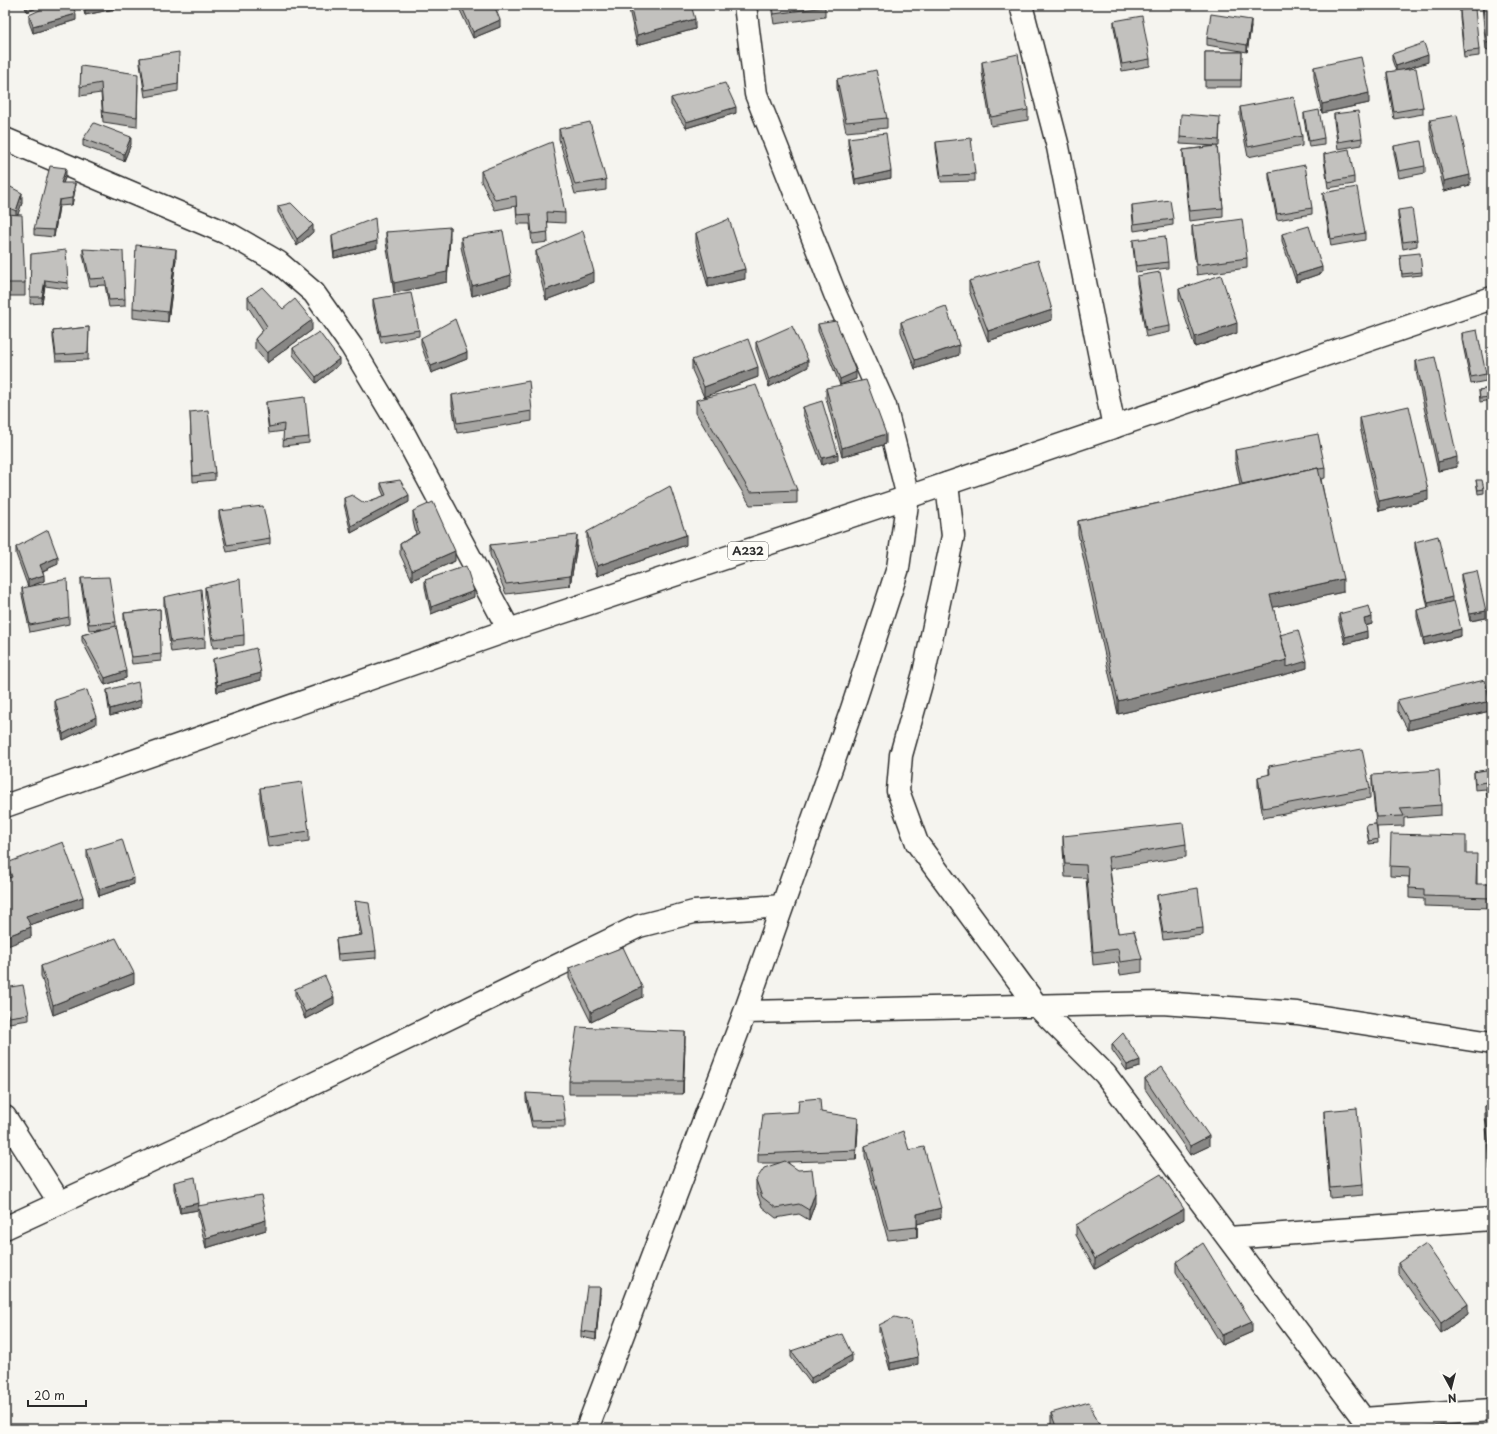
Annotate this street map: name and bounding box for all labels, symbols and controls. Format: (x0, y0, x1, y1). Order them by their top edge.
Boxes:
road number: A232 (728, 542, 768, 560)
north arrow (1431, 1368, 1471, 1408)
scale bar (28, 1382, 86, 1408)
text: 20 m (34, 1386, 65, 1404)
text: N (1447, 1389, 1458, 1407)

